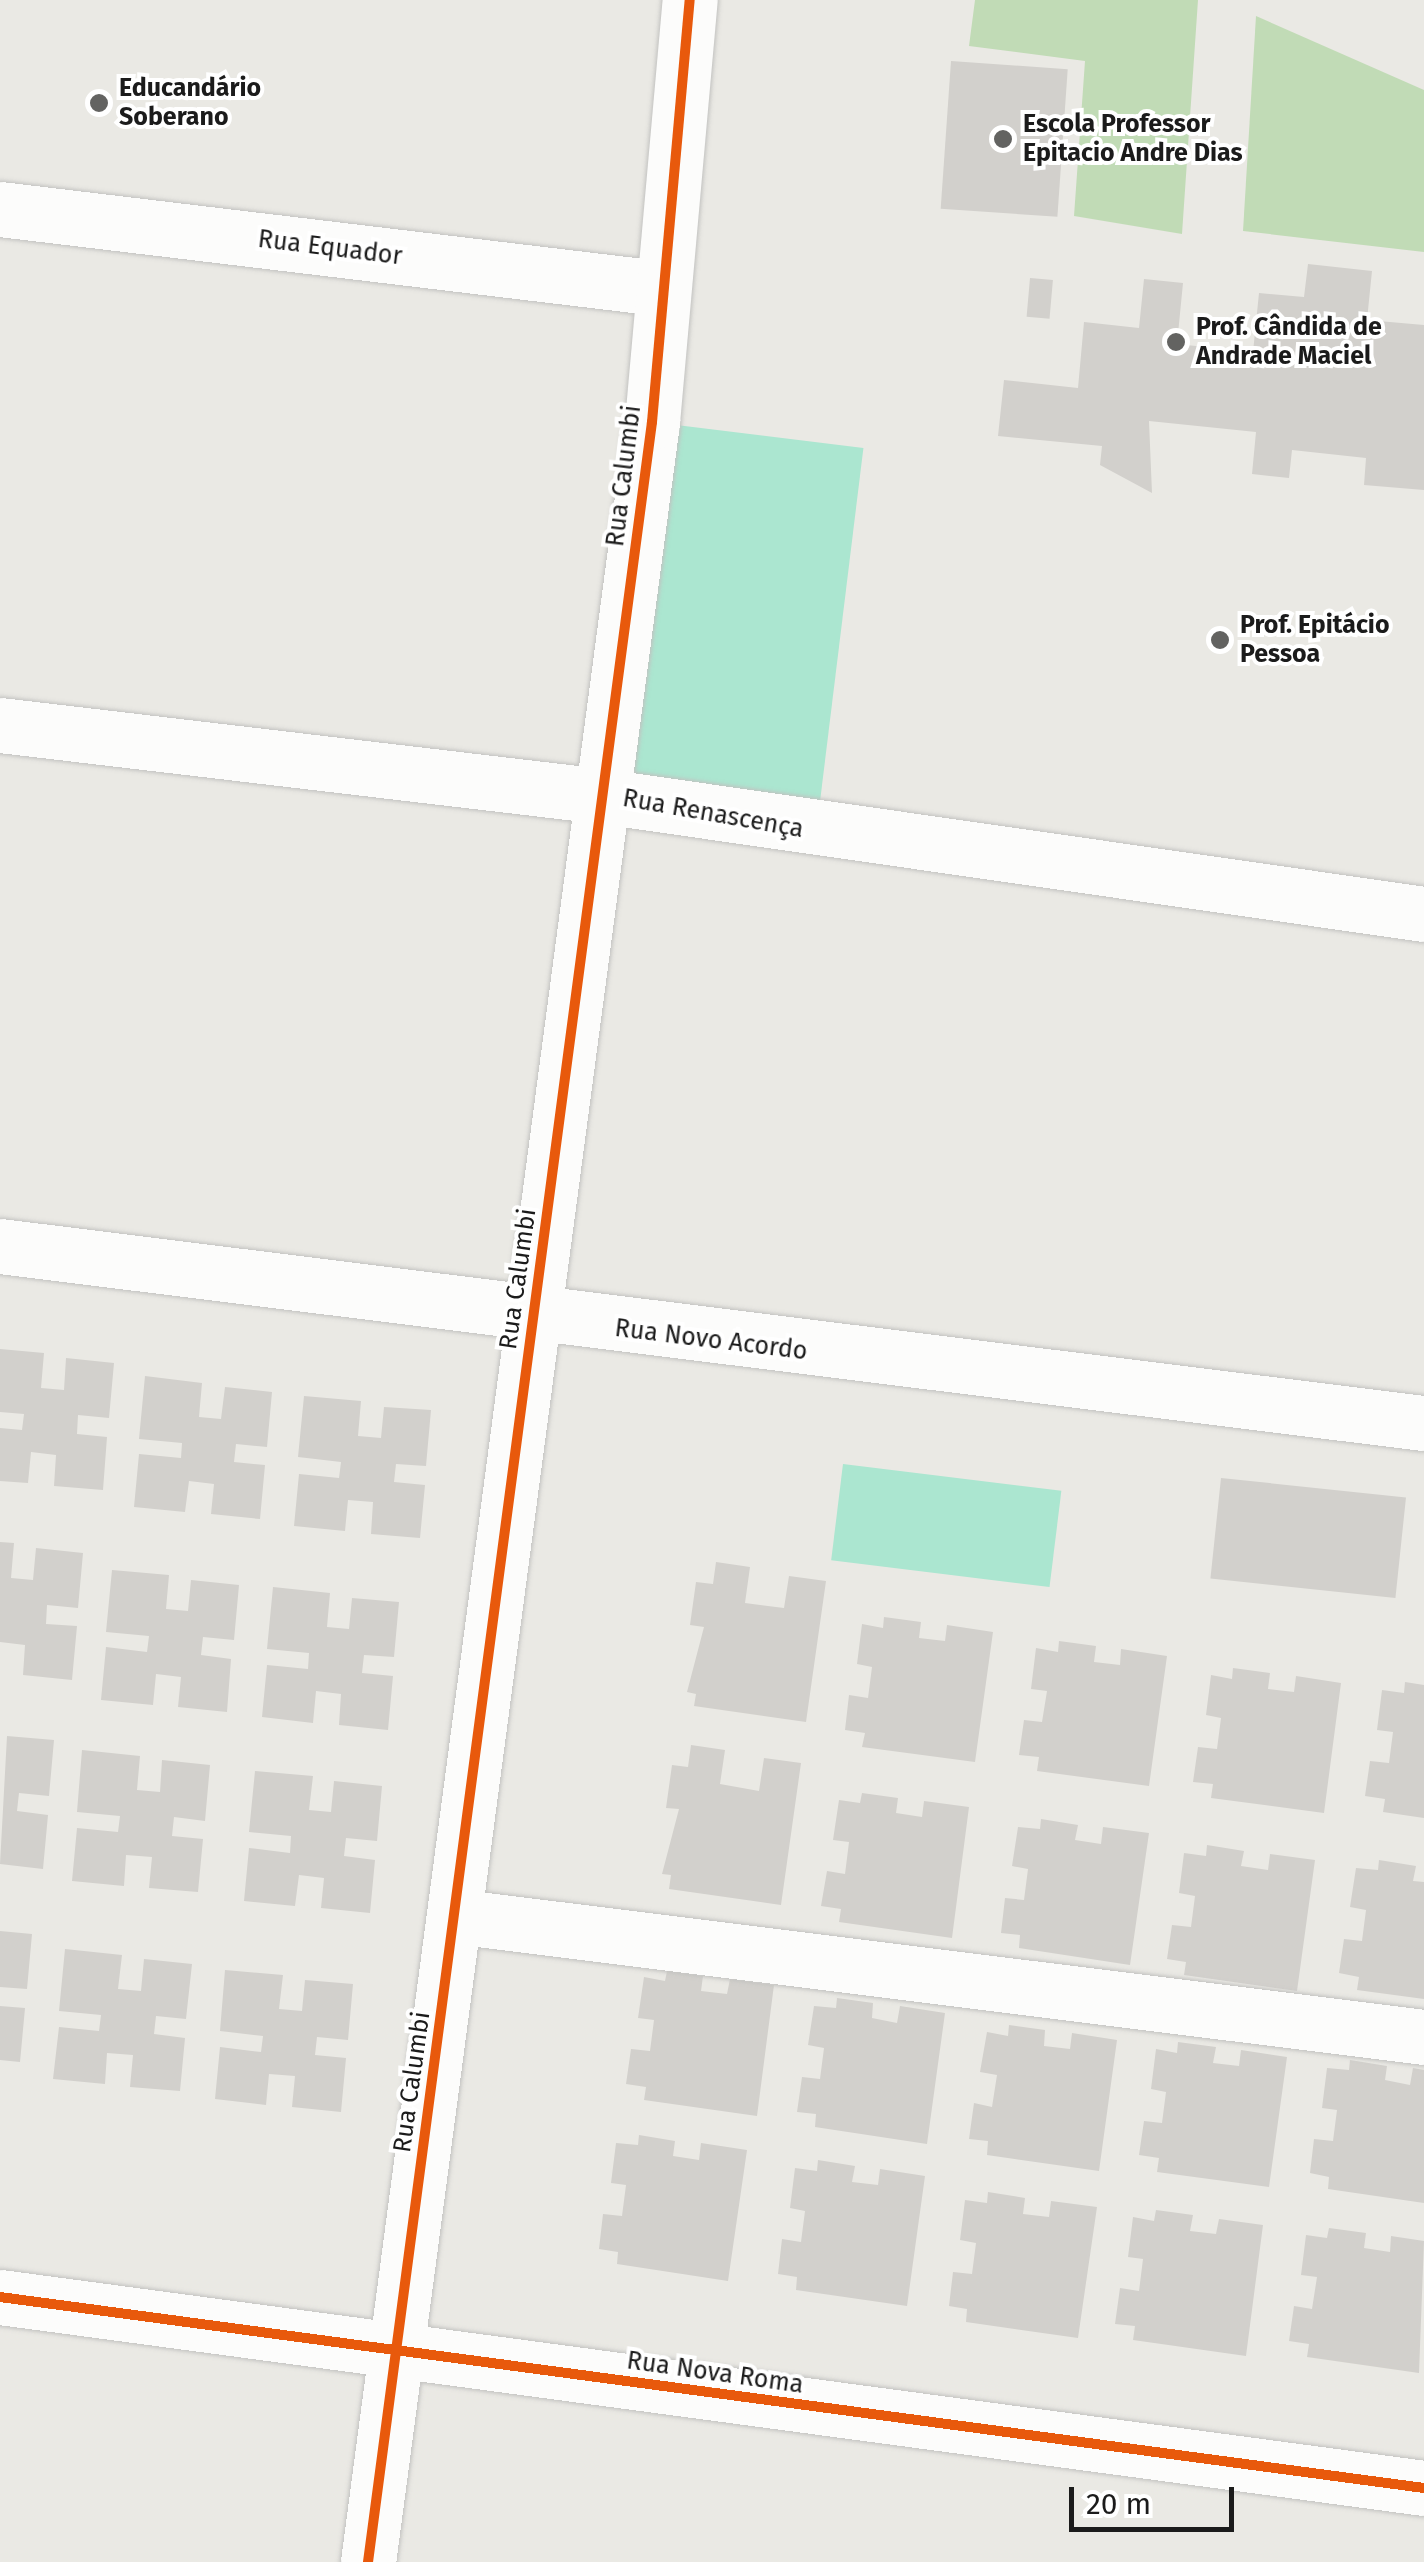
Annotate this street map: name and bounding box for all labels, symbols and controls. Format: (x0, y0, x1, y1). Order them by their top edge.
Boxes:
place label: Educandário Soberano (119, 74, 261, 133)
marker: Educandário Soberano (88, 92, 110, 114)
place label: Escola Professor Epitacio Andre Dias (1023, 110, 1242, 169)
marker: Escola Professor Epitacio Andre Dias (992, 128, 1014, 150)
street label: Rua Equador (256, 224, 404, 272)
place label: Prof. Cândida de Andrade Maciel (1196, 313, 1382, 372)
marker: Prof. Cândida de Andrade Maciel (1165, 331, 1187, 353)
street label: Rua Calumbi (600, 404, 648, 548)
place label: Prof. Epitácio Pessoa (1240, 611, 1389, 670)
marker: Prof. Epitácio Pessoa (1209, 629, 1231, 651)
street label: Rua Renascença (620, 783, 806, 845)
street label: Rua Calumbi (493, 1207, 543, 1351)
street label: Rua Novo Acordo (613, 1313, 809, 1367)
street label: Rua Calumbi (387, 2010, 437, 2154)
street label: Rua Nova Roma (625, 2346, 805, 2400)
scale bar (1074, 2467, 1239, 2529)
text: 20 m (1086, 2486, 1151, 2522)

